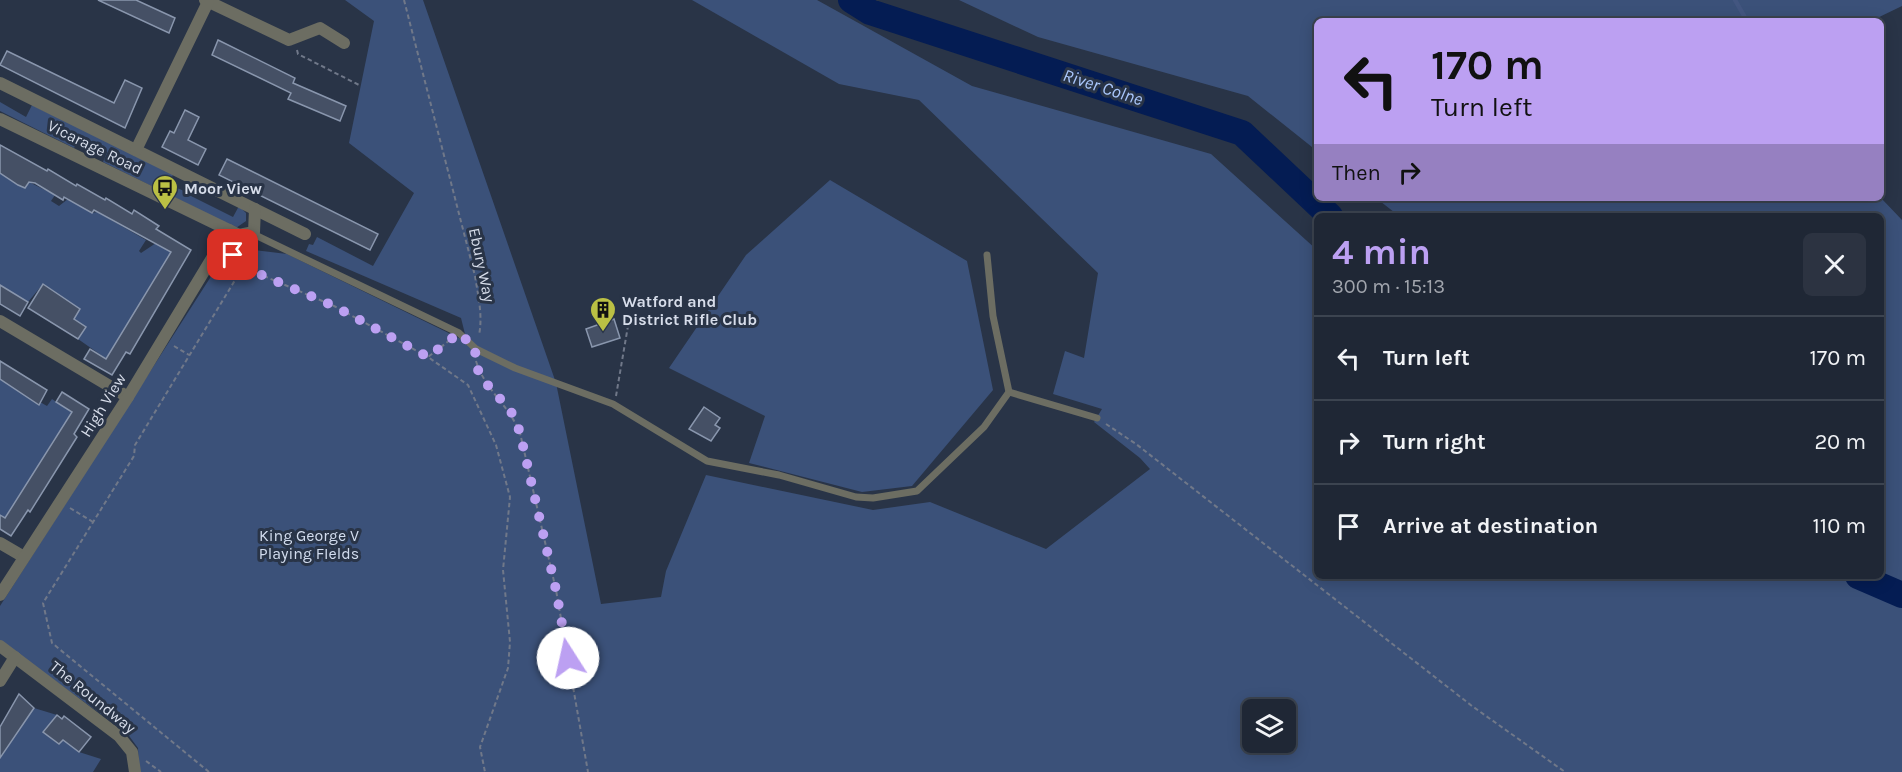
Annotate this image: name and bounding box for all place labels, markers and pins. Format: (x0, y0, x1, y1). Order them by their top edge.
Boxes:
bus stop icon: Moor View (150, 173, 180, 211)
place label: Moor View (184, 179, 262, 198)
pin (207, 229, 258, 280)
place label: Watford and District Rifle Club (622, 292, 757, 329)
building icon: Watford and District Rifle Club (588, 295, 618, 333)

